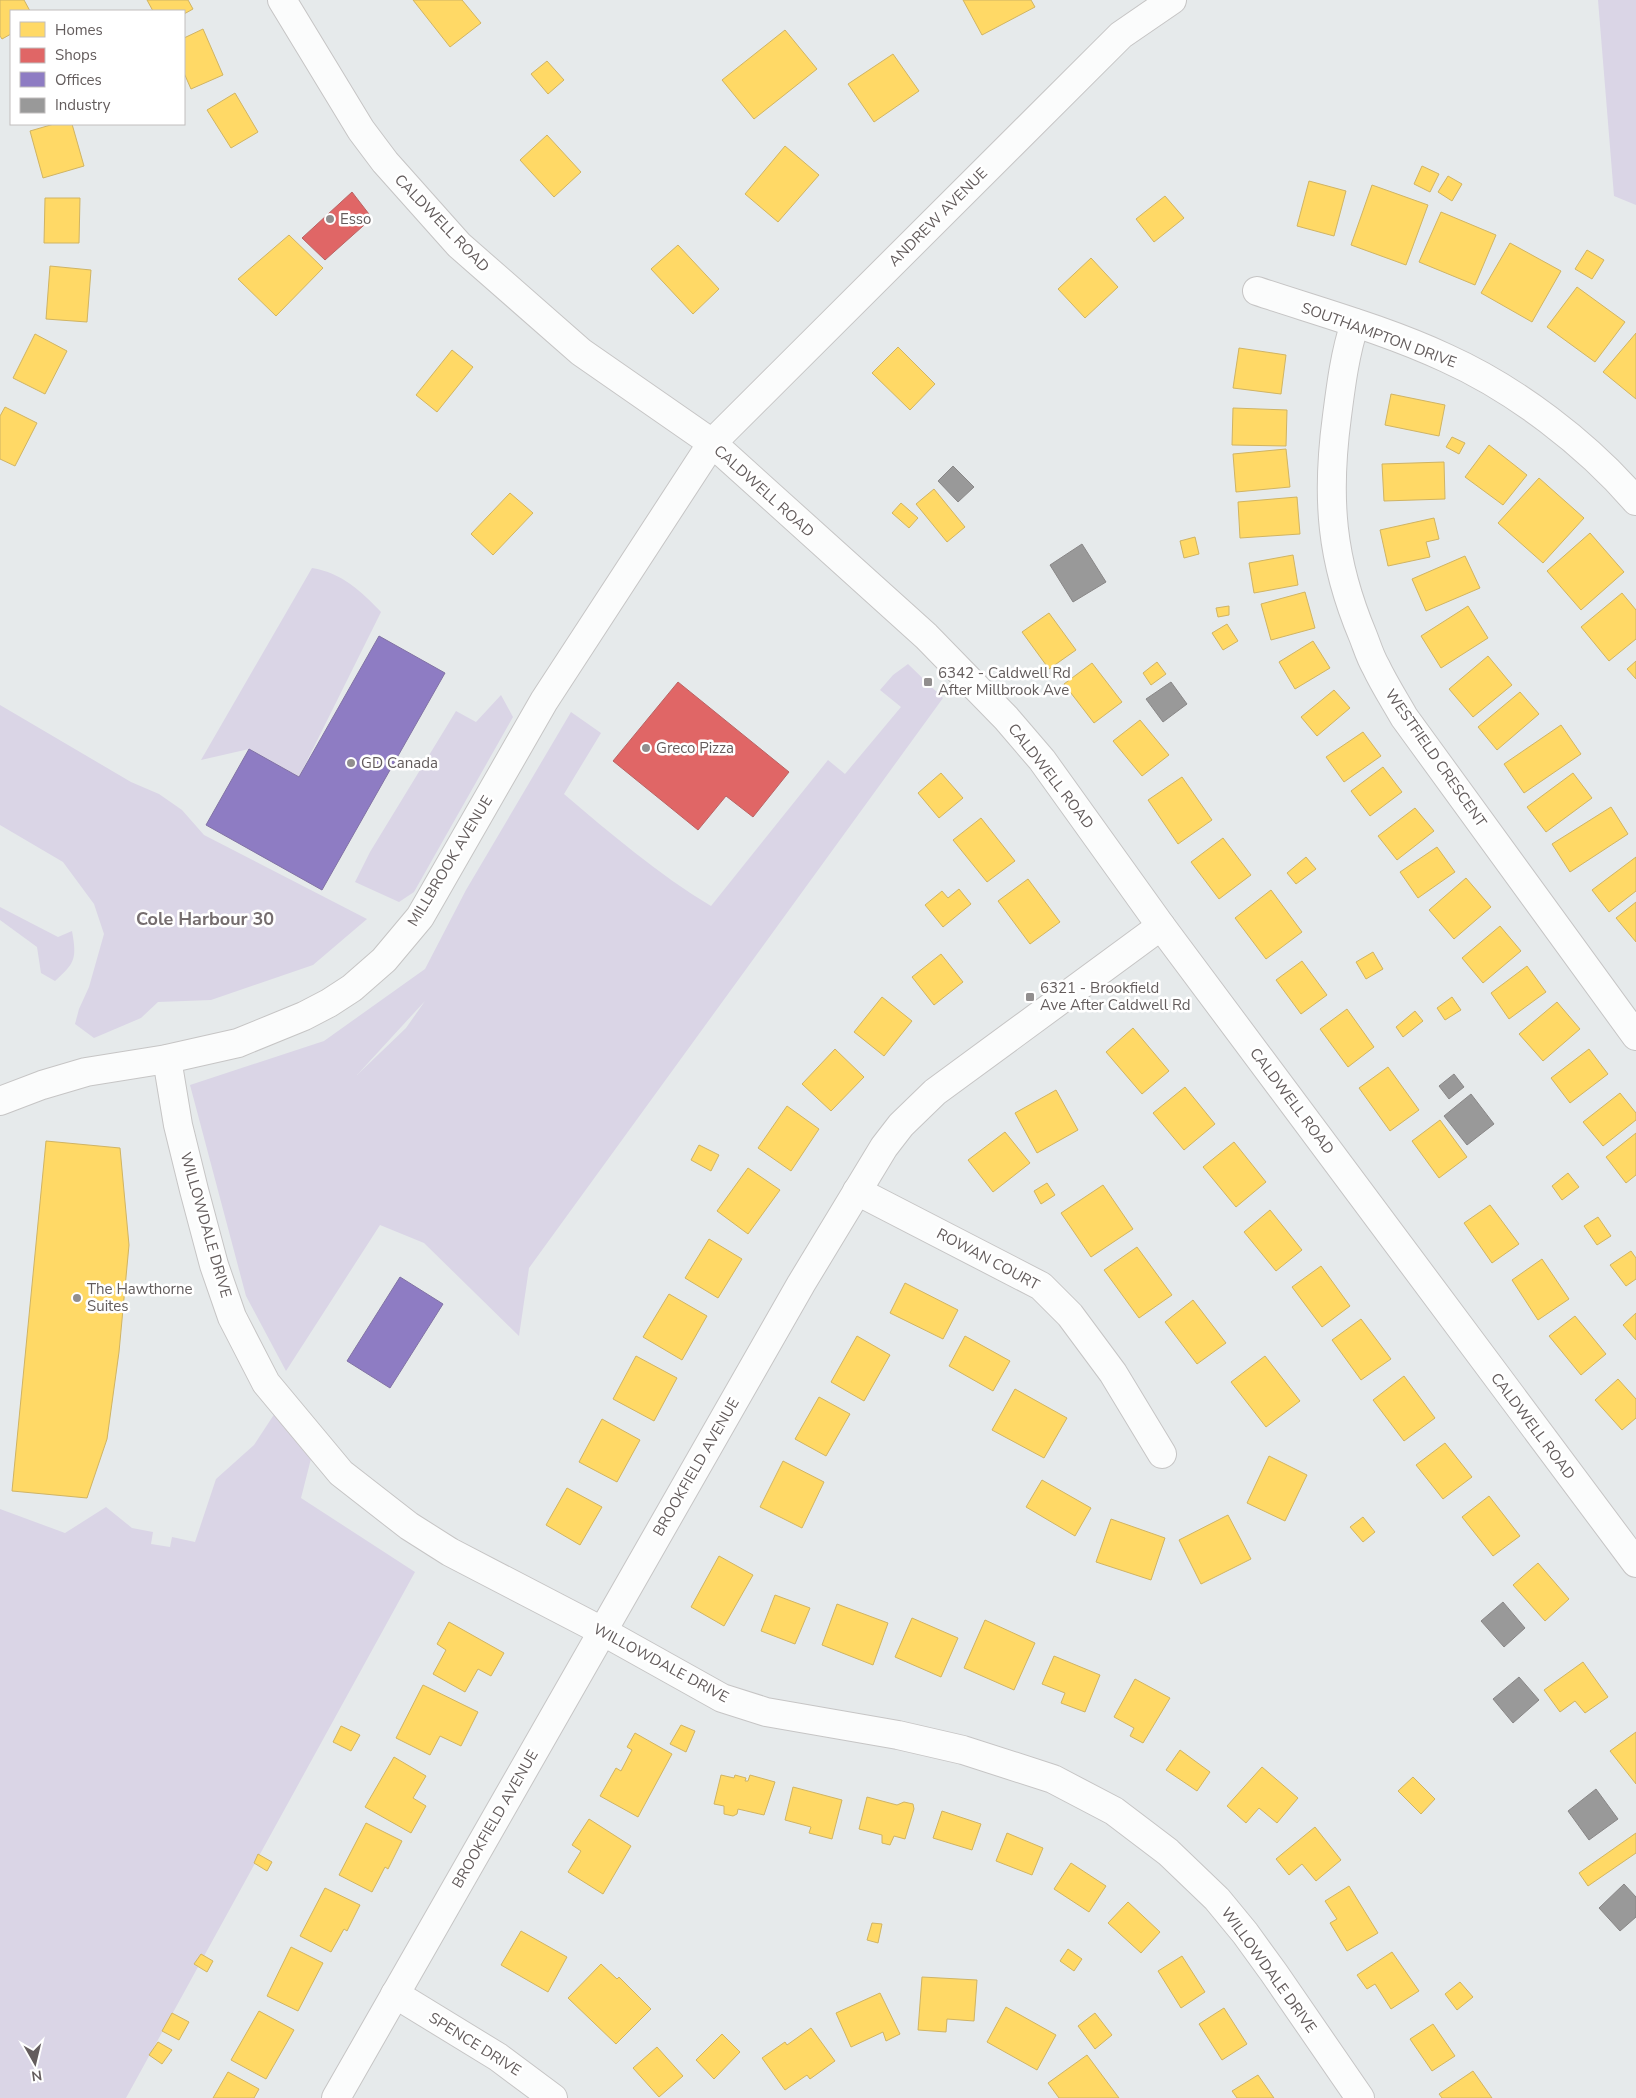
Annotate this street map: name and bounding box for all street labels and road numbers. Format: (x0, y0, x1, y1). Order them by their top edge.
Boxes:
street label: ANDREW AVENUE (884, 163, 992, 271)
street label: CALDWELL ROAD (390, 170, 494, 276)
street label: SOUTHAMPTON DRIVE (1299, 298, 1459, 372)
street label: CALDWELL ROAD (710, 441, 818, 541)
street label: WESTFIELD CRESCENT (1381, 685, 1491, 831)
street label: CALDWELL ROAD (1004, 719, 1098, 833)
street label: MILLBROOK AVENUE (403, 792, 497, 930)
street label: CALDWELL ROAD (1245, 1044, 1339, 1158)
street label: WILLOWDALE DRIVE (176, 1150, 236, 1300)
street label: ROWAN COURT (933, 1223, 1043, 1295)
street label: CALDWELL ROAD (1486, 1369, 1580, 1483)
street label: BROOKFIELD AVENUE (648, 1394, 744, 1540)
street label: WILLOWDALE DRIVE (590, 1619, 732, 1707)
street label: BROOKFIELD AVENUE (447, 1746, 543, 1892)
street label: WILLOWDALE DRIVE (1217, 1903, 1321, 2037)
street label: SPENCE DRIVE (425, 2008, 525, 2080)

